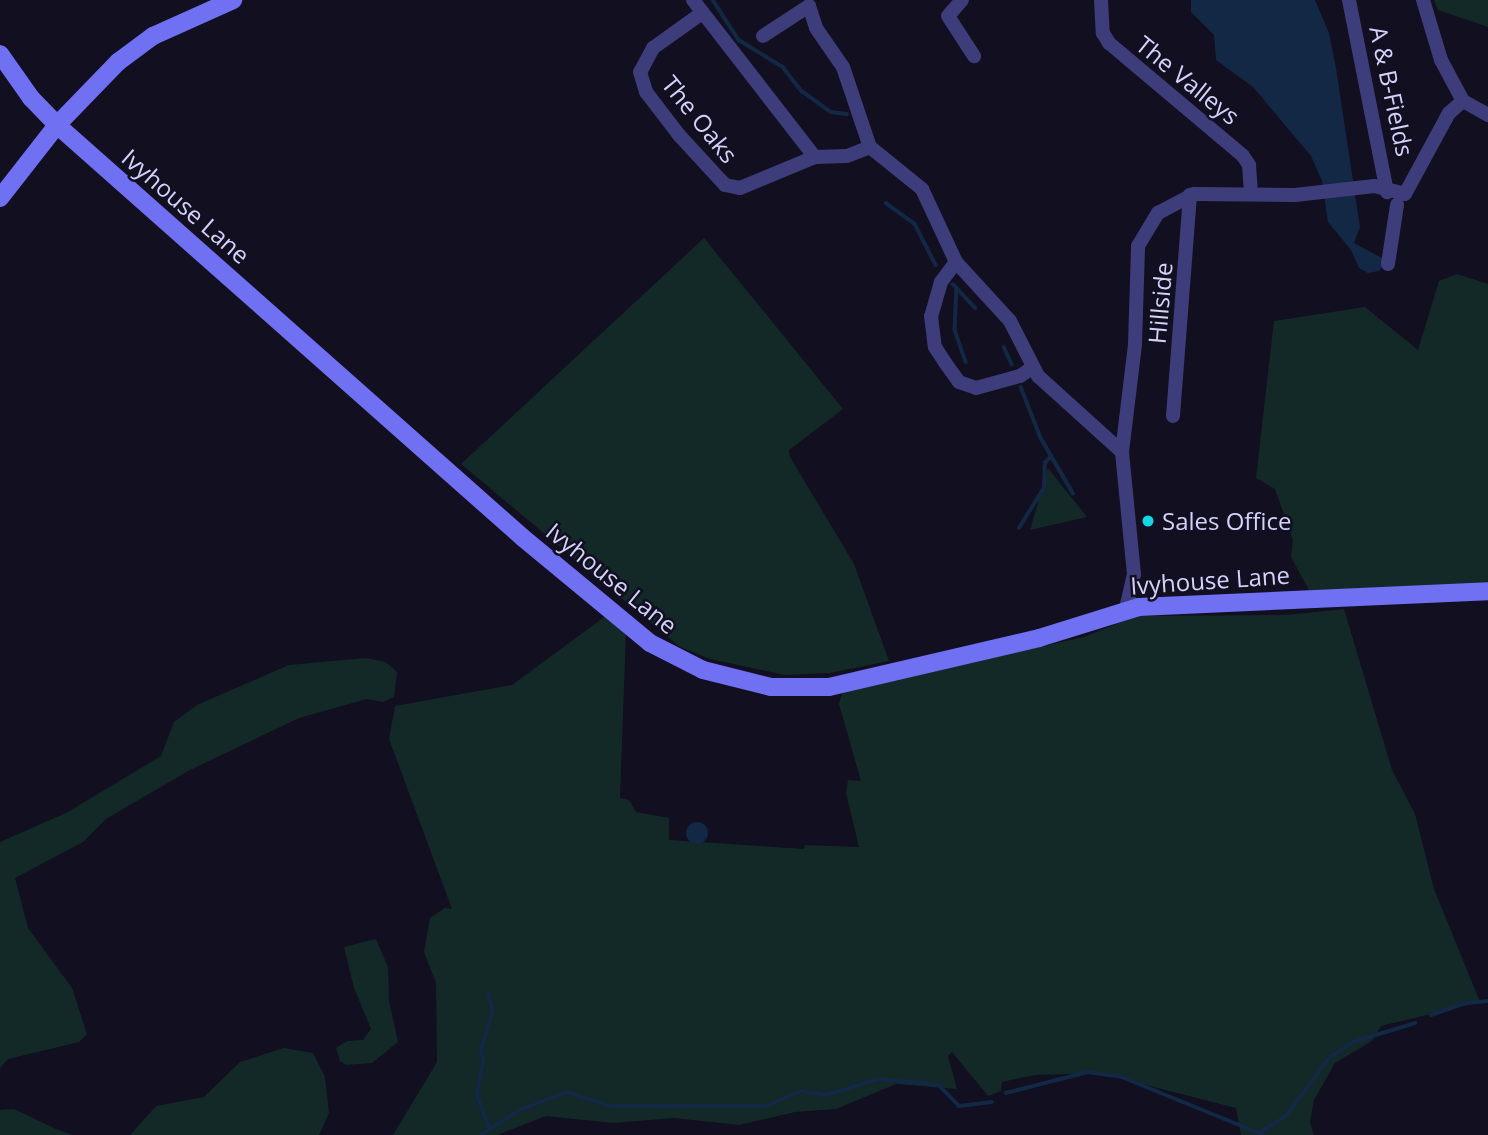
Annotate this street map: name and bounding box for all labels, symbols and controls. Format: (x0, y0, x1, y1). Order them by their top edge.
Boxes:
street label: A & B-Fields (1364, 23, 1420, 159)
street label: The Valleys (1131, 30, 1245, 130)
street label: The Oaks (656, 70, 744, 168)
street label: Ivyhouse Lane (116, 143, 256, 269)
street label: Hillside (1142, 261, 1178, 345)
place label: Sales Office (1162, 507, 1292, 535)
marker: Sales Office (1140, 513, 1156, 529)
street label: Ivyhouse Lane (541, 517, 683, 639)
street label: Ivyhouse Lane (1129, 560, 1291, 600)

